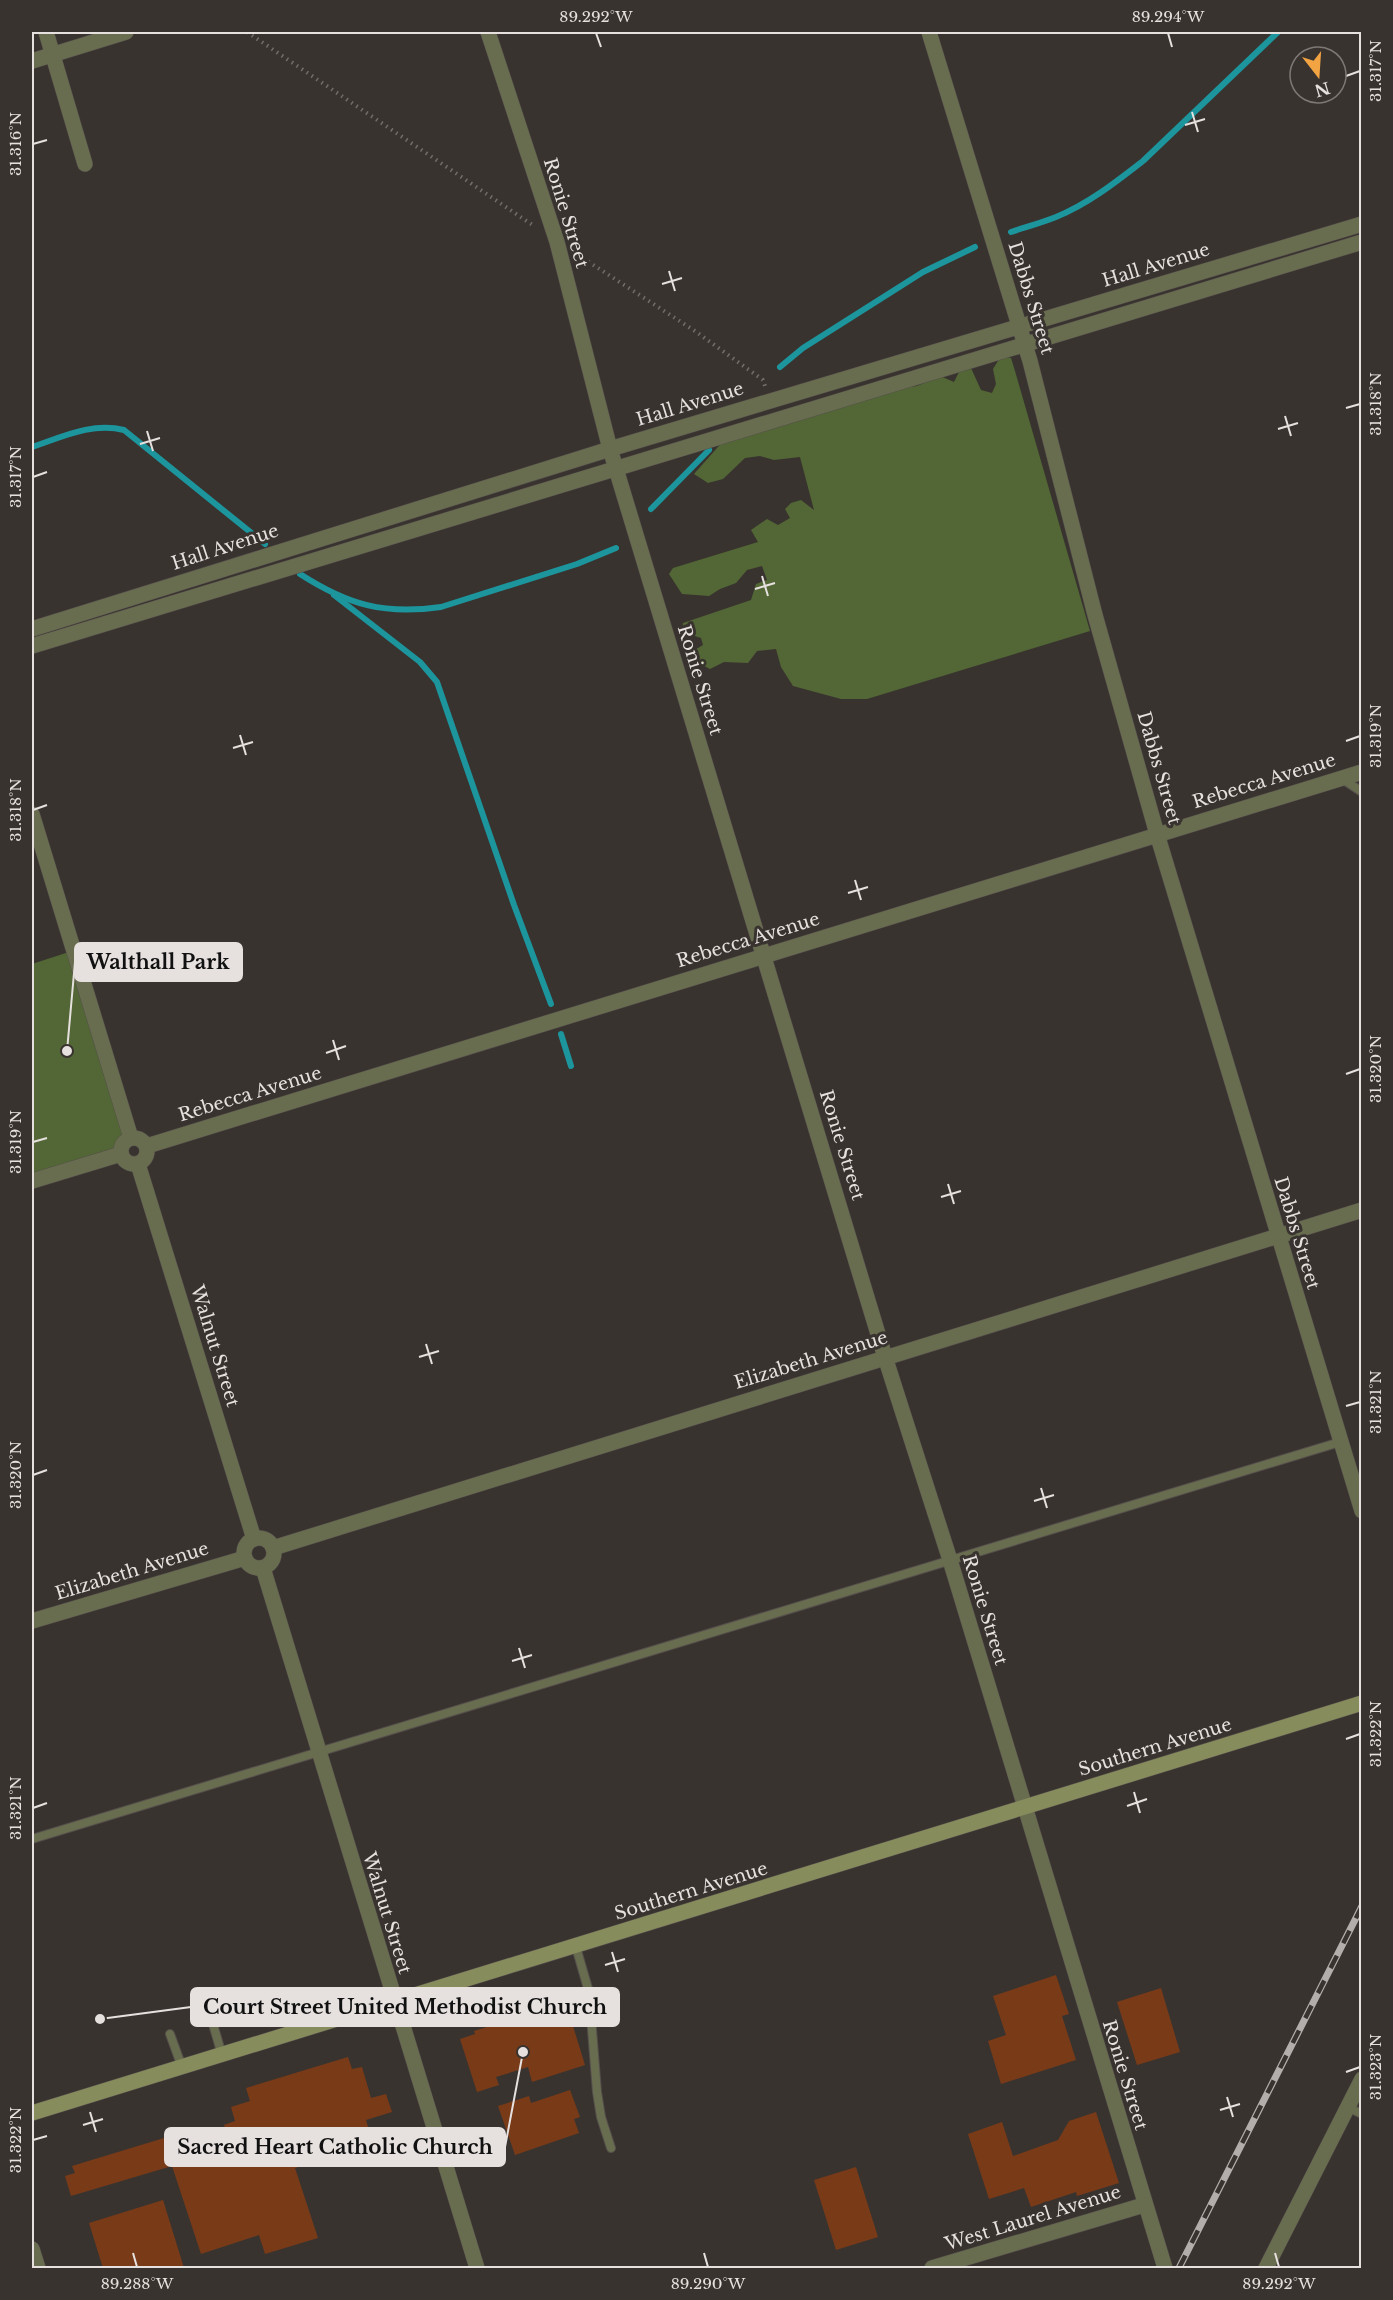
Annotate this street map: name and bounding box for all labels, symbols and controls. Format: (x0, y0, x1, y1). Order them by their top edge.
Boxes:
text: 89.292°W (559, 7, 633, 26)
text: 89.294°W (1132, 7, 1205, 26)
text: 31.317°N (1366, 40, 1385, 102)
north arrow (1288, 45, 1348, 105)
text: N (1312, 78, 1333, 101)
text: 31.316°N (6, 112, 25, 176)
street label: Ronie Street (539, 155, 593, 271)
street label: Hall Avenue (1100, 238, 1212, 292)
street label: Dabbs Street (1003, 239, 1059, 357)
text: 31.318°N (1366, 372, 1385, 436)
street label: Hall Avenue (634, 377, 746, 431)
text: 31.317°N (6, 446, 25, 508)
street label: Hall Avenue (169, 519, 281, 575)
street label: Ronie Street (673, 622, 727, 738)
text: 31.319°N (1366, 704, 1385, 768)
street label: Dabbs Street (1132, 709, 1186, 827)
street label: Rebecca Avenue (1190, 749, 1338, 813)
text: 31.318°N (6, 778, 25, 842)
street label: Rebecca Avenue (674, 908, 822, 972)
callout: Walthall Park (75, 943, 242, 981)
text: Walthall Park (85, 950, 230, 974)
text: 31.320°N (1366, 1035, 1385, 1103)
street label: Rebecca Avenue (176, 1062, 324, 1126)
street label: Ronie Street (815, 1087, 869, 1203)
text: 31.319°N (6, 1110, 25, 1174)
street label: Dabbs Street (1269, 1174, 1325, 1292)
street label: Walnut Street (186, 1282, 244, 1410)
street label: Elizabeth Avenue (732, 1326, 890, 1394)
text: 31.321°N (1366, 1370, 1385, 1434)
text: 31.320°N (6, 1441, 25, 1509)
street label: Elizabeth Avenue (53, 1537, 211, 1605)
street label: Ronie Street (958, 1552, 1012, 1668)
text: 31.322°N (1366, 1701, 1385, 1767)
street label: Southern Avenue (1076, 1713, 1234, 1781)
text: 31.321°N (6, 1776, 25, 1840)
street label: Walnut Street (358, 1849, 416, 1977)
street label: Southern Avenue (612, 1857, 770, 1925)
callout: Court Street United Methodist Church (191, 1988, 619, 2026)
text: Court Street United Methodist Church (203, 1995, 608, 2019)
street label: Ronie Street (1098, 2017, 1152, 2133)
text: 31.323°N (1366, 2034, 1385, 2100)
text: 31.322°N (6, 2107, 25, 2173)
callout: Sacred Heart Catholic Church (165, 2128, 505, 2166)
text: Sacred Heart Catholic Church (177, 2135, 494, 2159)
street label: West Laurel Avenue (941, 2181, 1124, 2256)
text: 89.288°W (101, 2274, 174, 2293)
text: 89.290°W (671, 2274, 746, 2293)
text: 89.292°W (1242, 2274, 1316, 2293)

